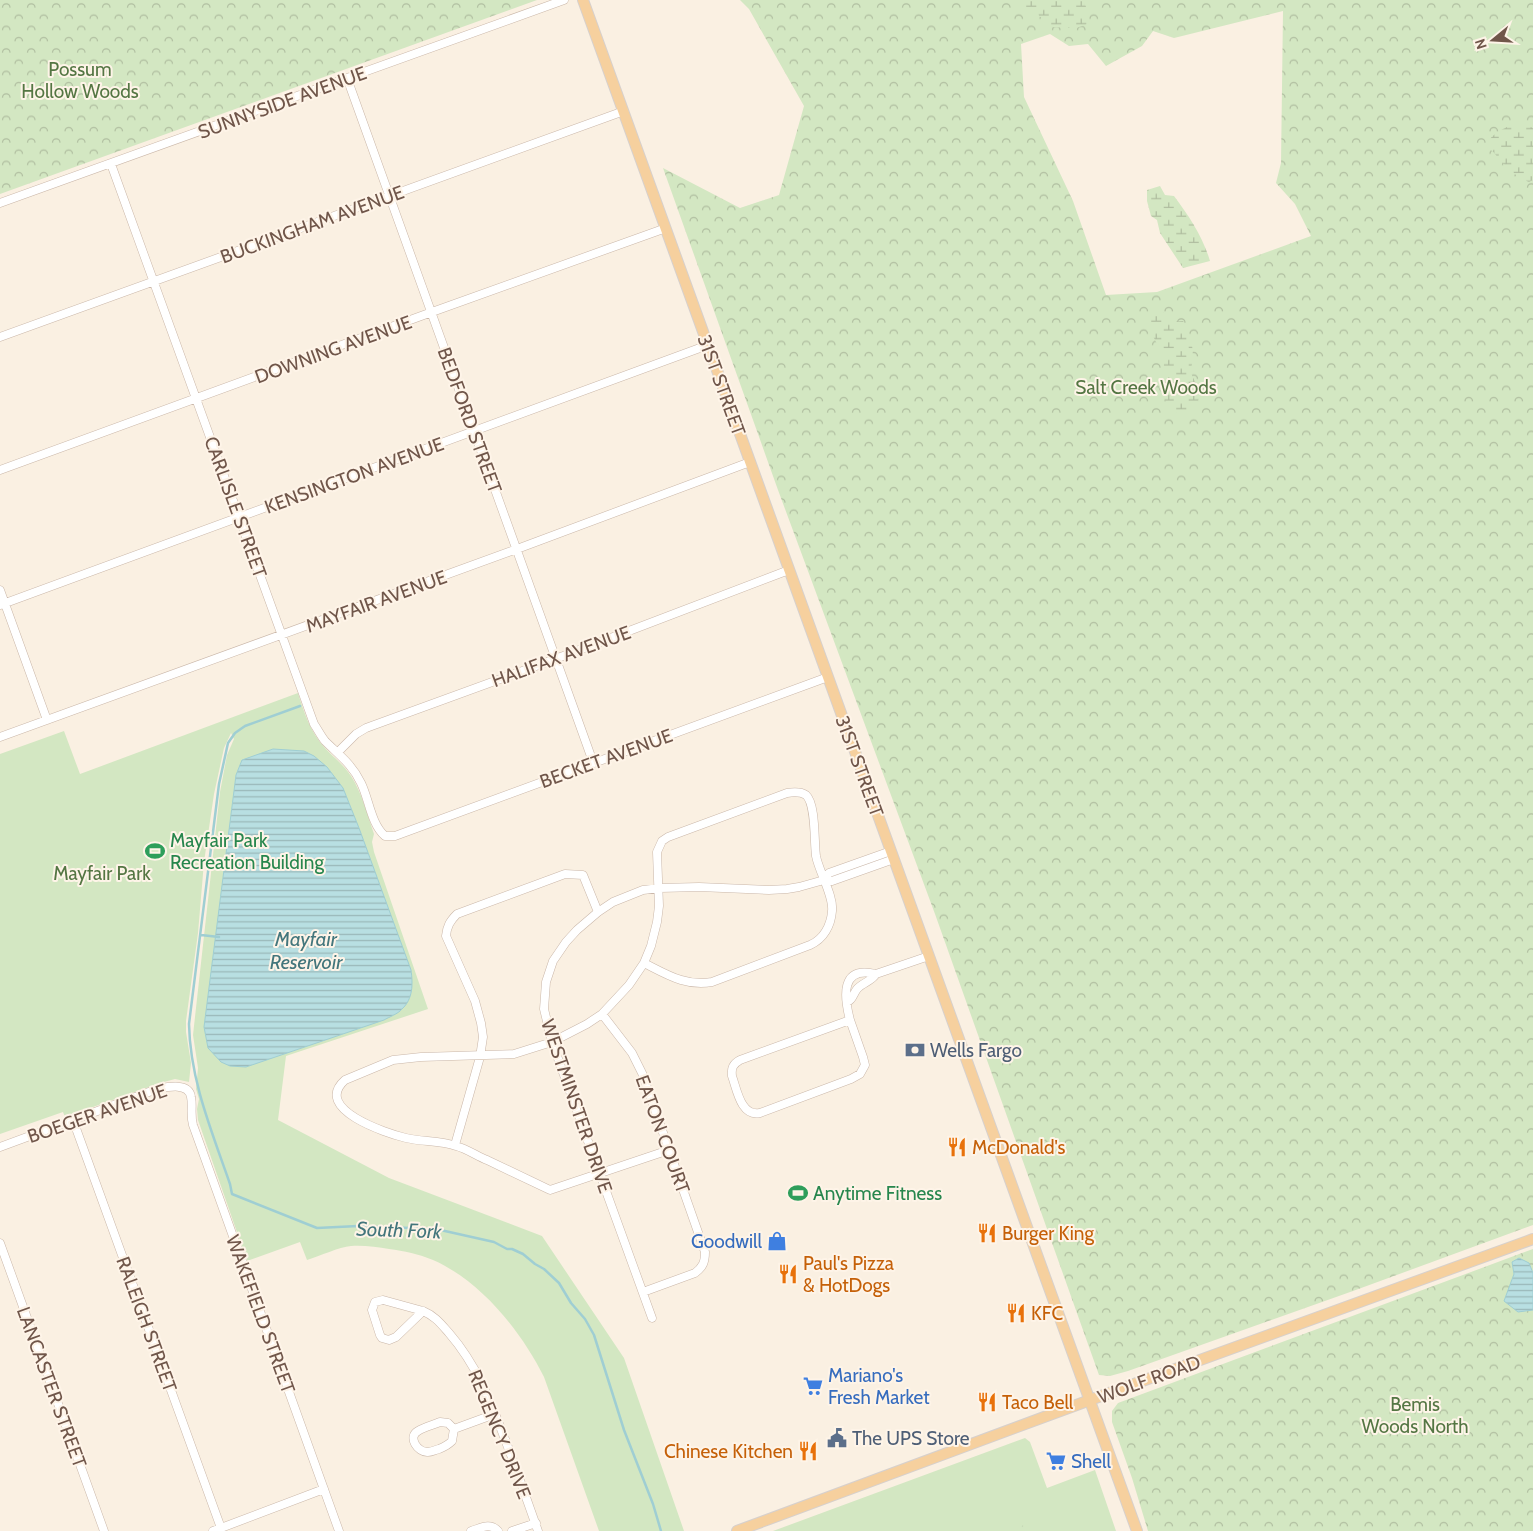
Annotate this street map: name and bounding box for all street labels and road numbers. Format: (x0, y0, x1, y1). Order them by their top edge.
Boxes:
street label: SUNNYSIDE AVENUE (195, 61, 369, 144)
street label: BUCKINGHAM AVENUE (217, 181, 407, 268)
street label: DOWNING AVENUE (252, 310, 415, 389)
street label: 31ST STREET (693, 332, 750, 439)
street label: BEDFORD STREET (432, 344, 507, 496)
street label: KENSINGTON AVENUE (261, 432, 447, 519)
street label: CARLISLE STREET (199, 433, 272, 581)
street label: MAYFAIR AVENUE (302, 565, 450, 638)
street label: HALIFAX AVENUE (489, 621, 634, 692)
street label: 31ST STREET (831, 713, 888, 820)
street label: BECKET AVENUE (537, 724, 676, 793)
street label: WESTMINSTER DRIVE (536, 1016, 617, 1196)
street label: EATON COURT (630, 1072, 695, 1197)
street label: BOEGER AVENUE (24, 1079, 170, 1148)
street label: WAKEFIELD STREET (221, 1232, 300, 1397)
street label: RALEIGH STREET (111, 1253, 182, 1395)
street label: LANCASTER STREET (12, 1304, 91, 1471)
street label: WOLF ROAD (1095, 1350, 1204, 1409)
street label: REGENCY DRIVE (463, 1366, 536, 1502)

